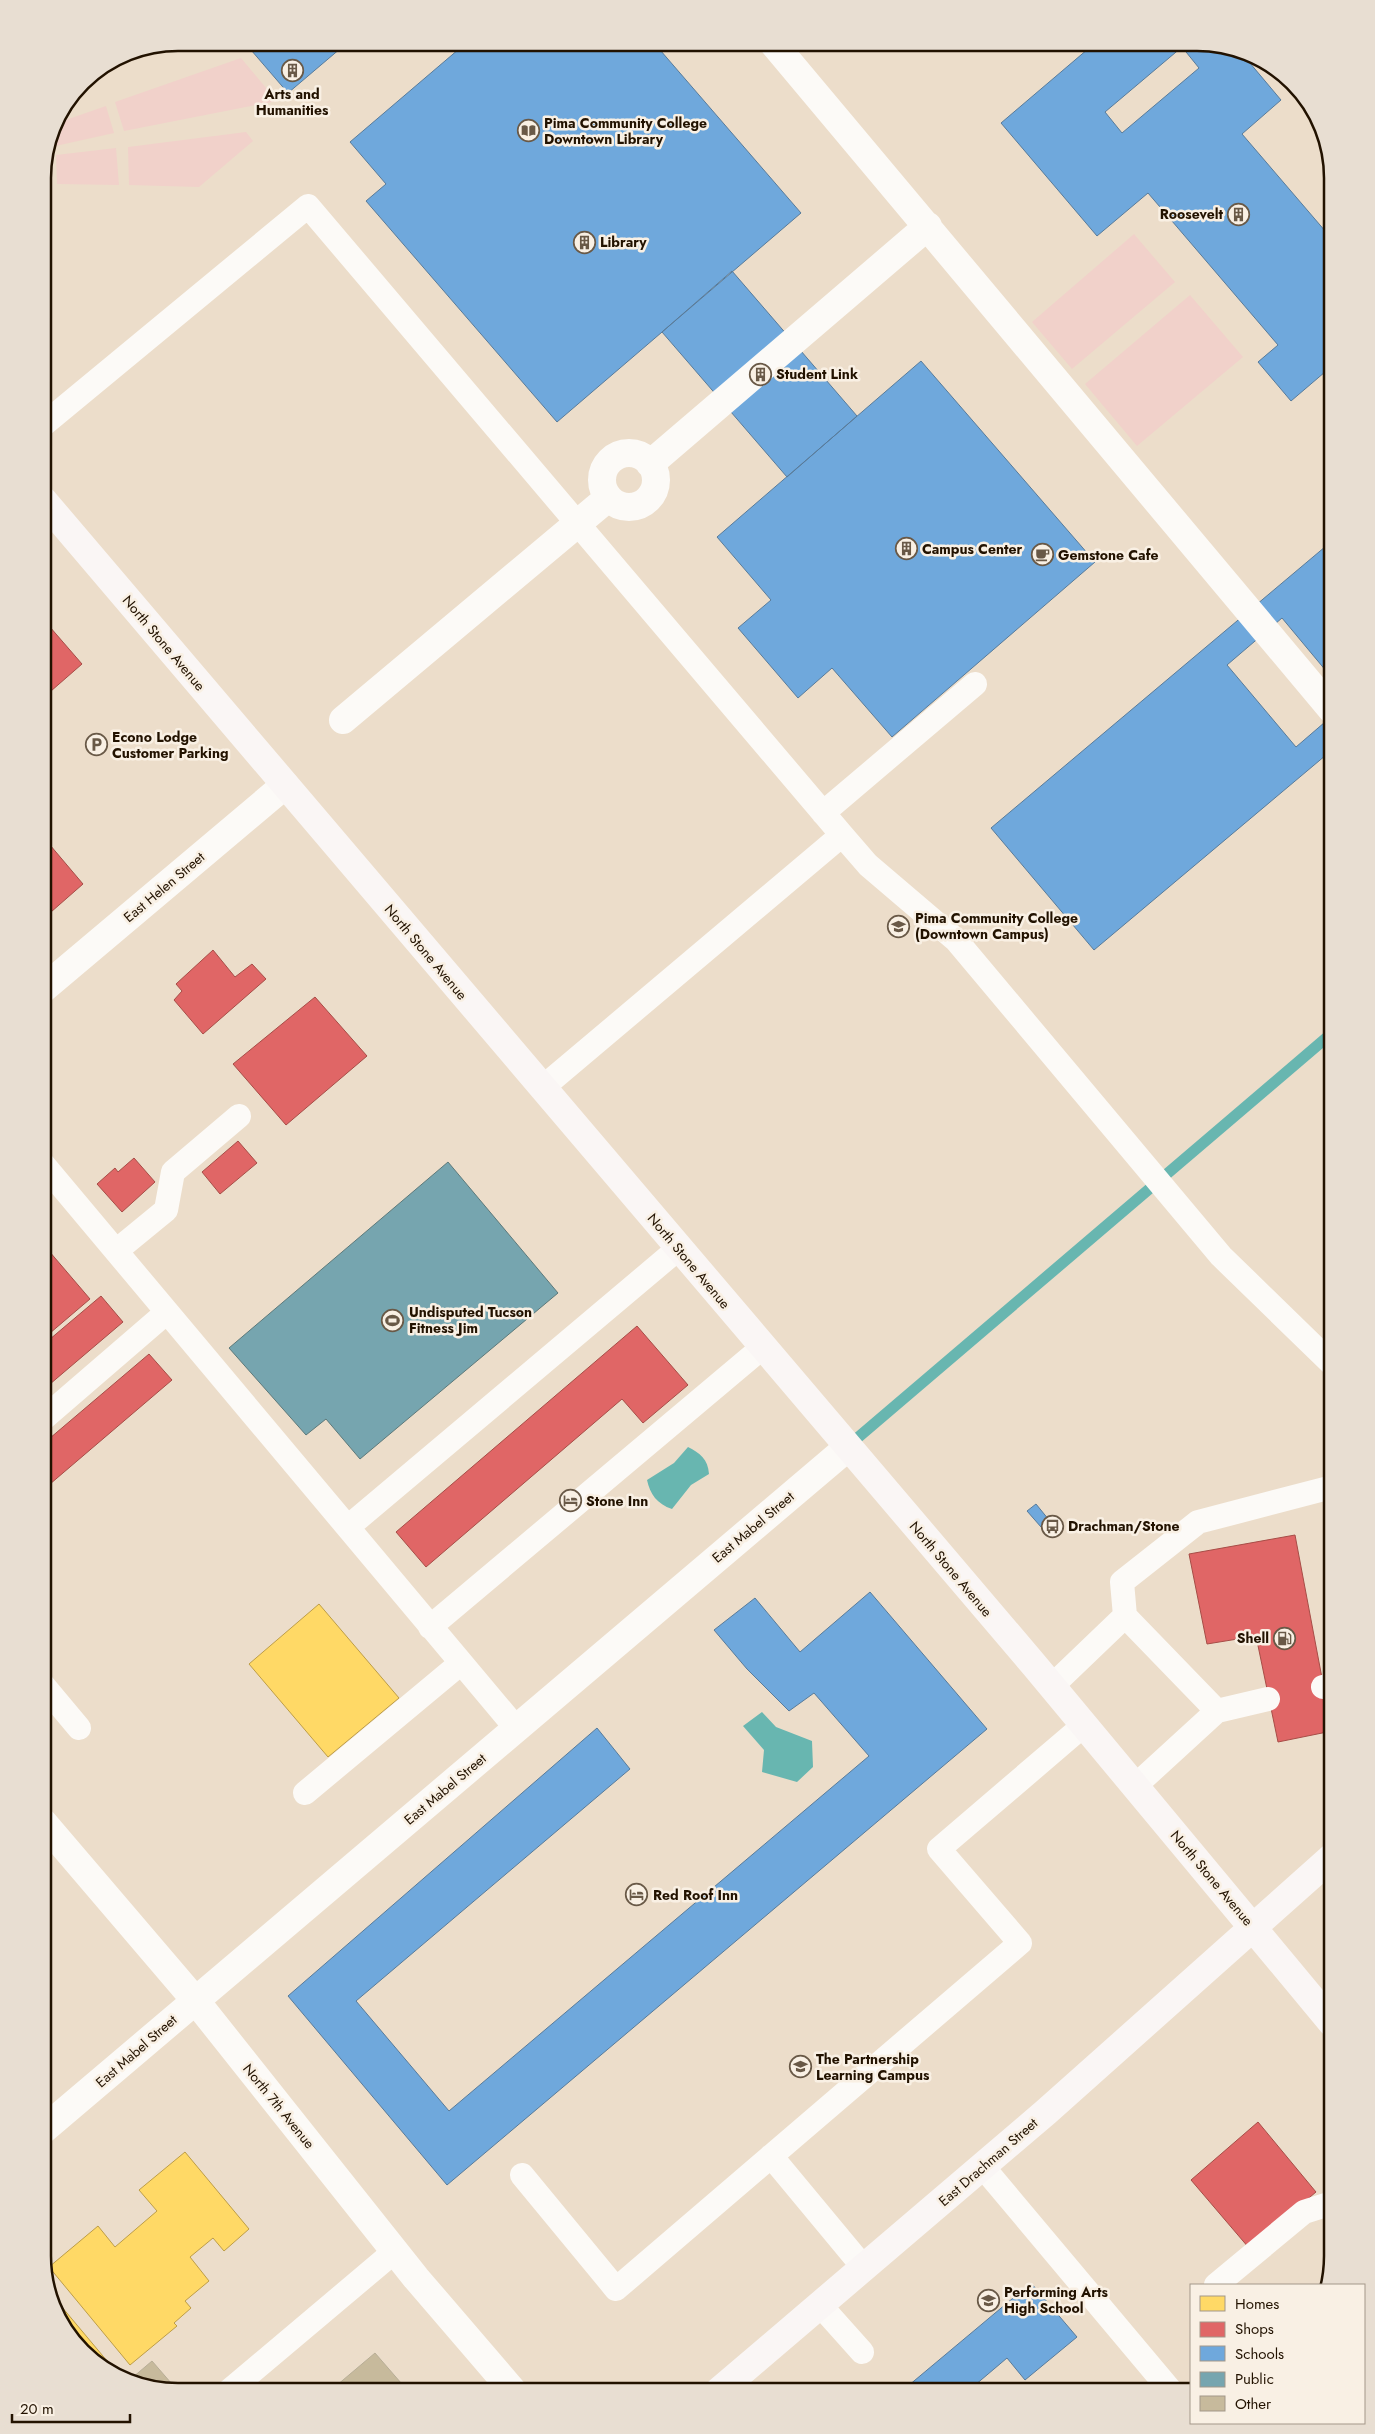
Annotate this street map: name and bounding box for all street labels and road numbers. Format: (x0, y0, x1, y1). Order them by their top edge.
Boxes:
street label: North Stone Avenue (118, 591, 210, 695)
street label: East Helen Street (119, 847, 209, 927)
street label: North Stone Avenue (380, 900, 472, 1004)
street label: North Stone Avenue (643, 1209, 735, 1313)
street label: East Mabel Street (708, 1486, 799, 1567)
street label: North Stone Avenue (905, 1517, 997, 1621)
street label: East Mabel Street (400, 1748, 491, 1829)
street label: North Stone Avenue (1166, 1826, 1258, 1930)
street label: East Mabel Street (91, 2010, 181, 2092)
street label: North 7th Avenue (238, 2059, 320, 2153)
street label: East Drachman Street (934, 2113, 1042, 2211)

